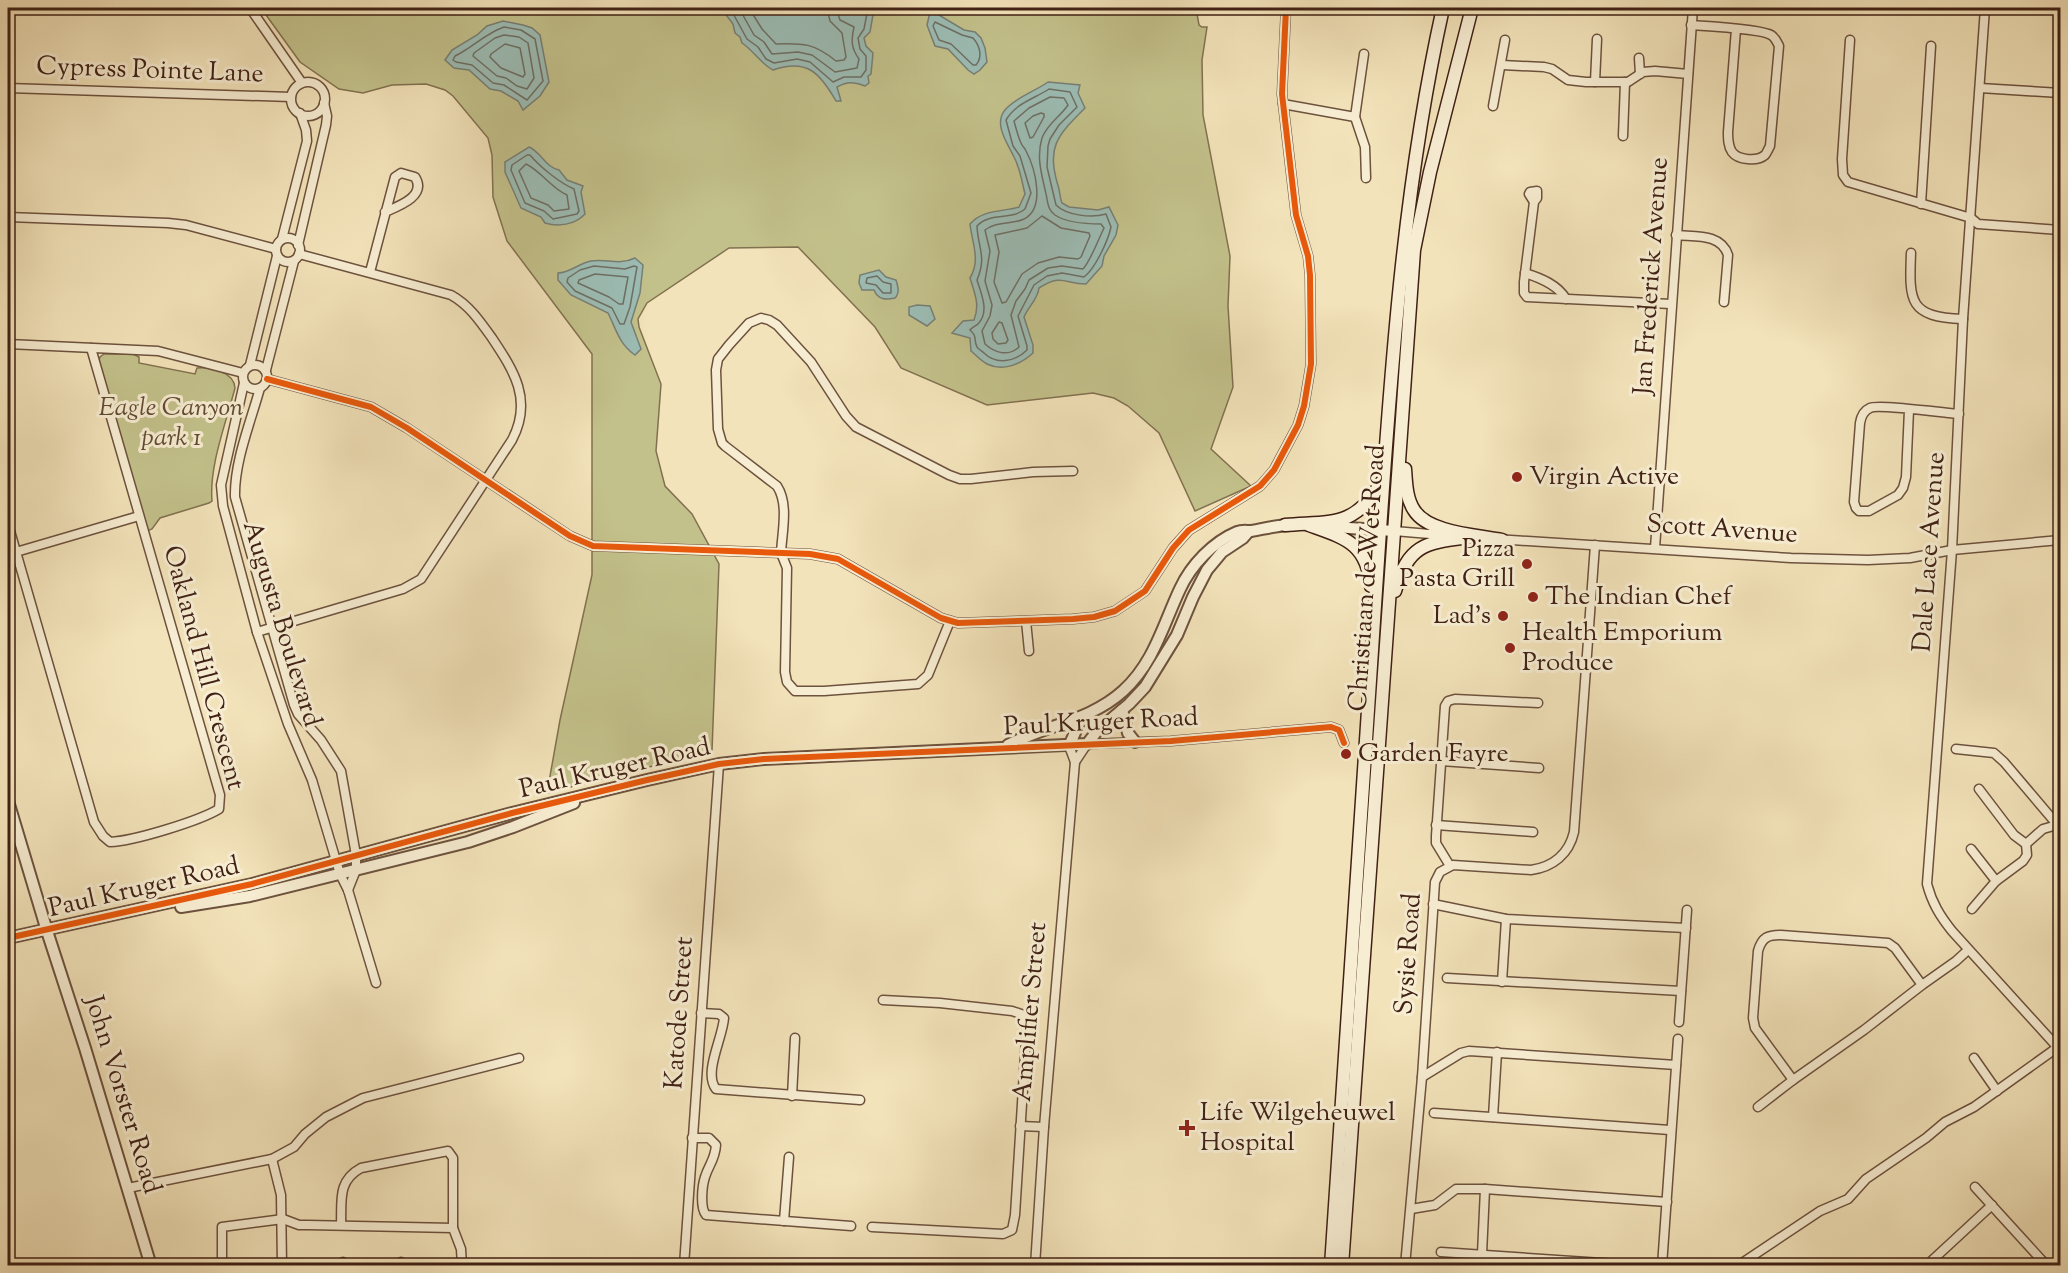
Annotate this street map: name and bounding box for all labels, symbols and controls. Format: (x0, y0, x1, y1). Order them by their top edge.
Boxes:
street label: Cypress Pointe Lane (36, 49, 264, 93)
street label: Jan Frederick Avenue (1625, 156, 1679, 398)
park label: Eagle Canyon park 1 (98, 390, 244, 457)
street label: Christiaan de Wet Road (1340, 443, 1396, 713)
street label: Dale Lace Avenue (1905, 451, 1955, 653)
place label: Virgin Active (1529, 459, 1679, 496)
marker: Virgin Active (1510, 470, 1524, 484)
street label: Scott Avenue (1645, 506, 1799, 554)
street label: Augusta Boulevard (232, 517, 330, 732)
place label: Pizza Pasta Grill (1399, 531, 1515, 598)
street label: Oakland Hill Crescent (153, 542, 253, 794)
marker: Pizza Pasta Grill (1520, 557, 1534, 571)
place label: The Indian Chef (1545, 579, 1733, 616)
marker: The Indian Chef (1526, 590, 1540, 604)
place label: Lad's (1433, 598, 1491, 635)
marker: Lad's (1496, 609, 1510, 623)
place label: Health Emporium Produce (1522, 615, 1722, 682)
marker: Health Emporium Produce (1503, 641, 1517, 655)
street label: Paul Kruger Road (1003, 699, 1200, 747)
street label: Paul Kruger Road (516, 729, 715, 809)
place label: Garden Fayre (1358, 736, 1509, 773)
marker: Garden Fayre (1339, 747, 1353, 761)
street label: Paul Kruger Road (45, 848, 244, 928)
street label: Sysie Road (1386, 892, 1432, 1016)
street label: Amplifier Street (1005, 921, 1057, 1103)
street label: Katode Street (656, 935, 704, 1091)
street label: John Vorster Road (74, 990, 170, 1199)
place label: Life Wilgeheuwel Hospital (1200, 1095, 1395, 1162)
marker: Life Wilgeheuwel Hospital (1178, 1119, 1196, 1137)

